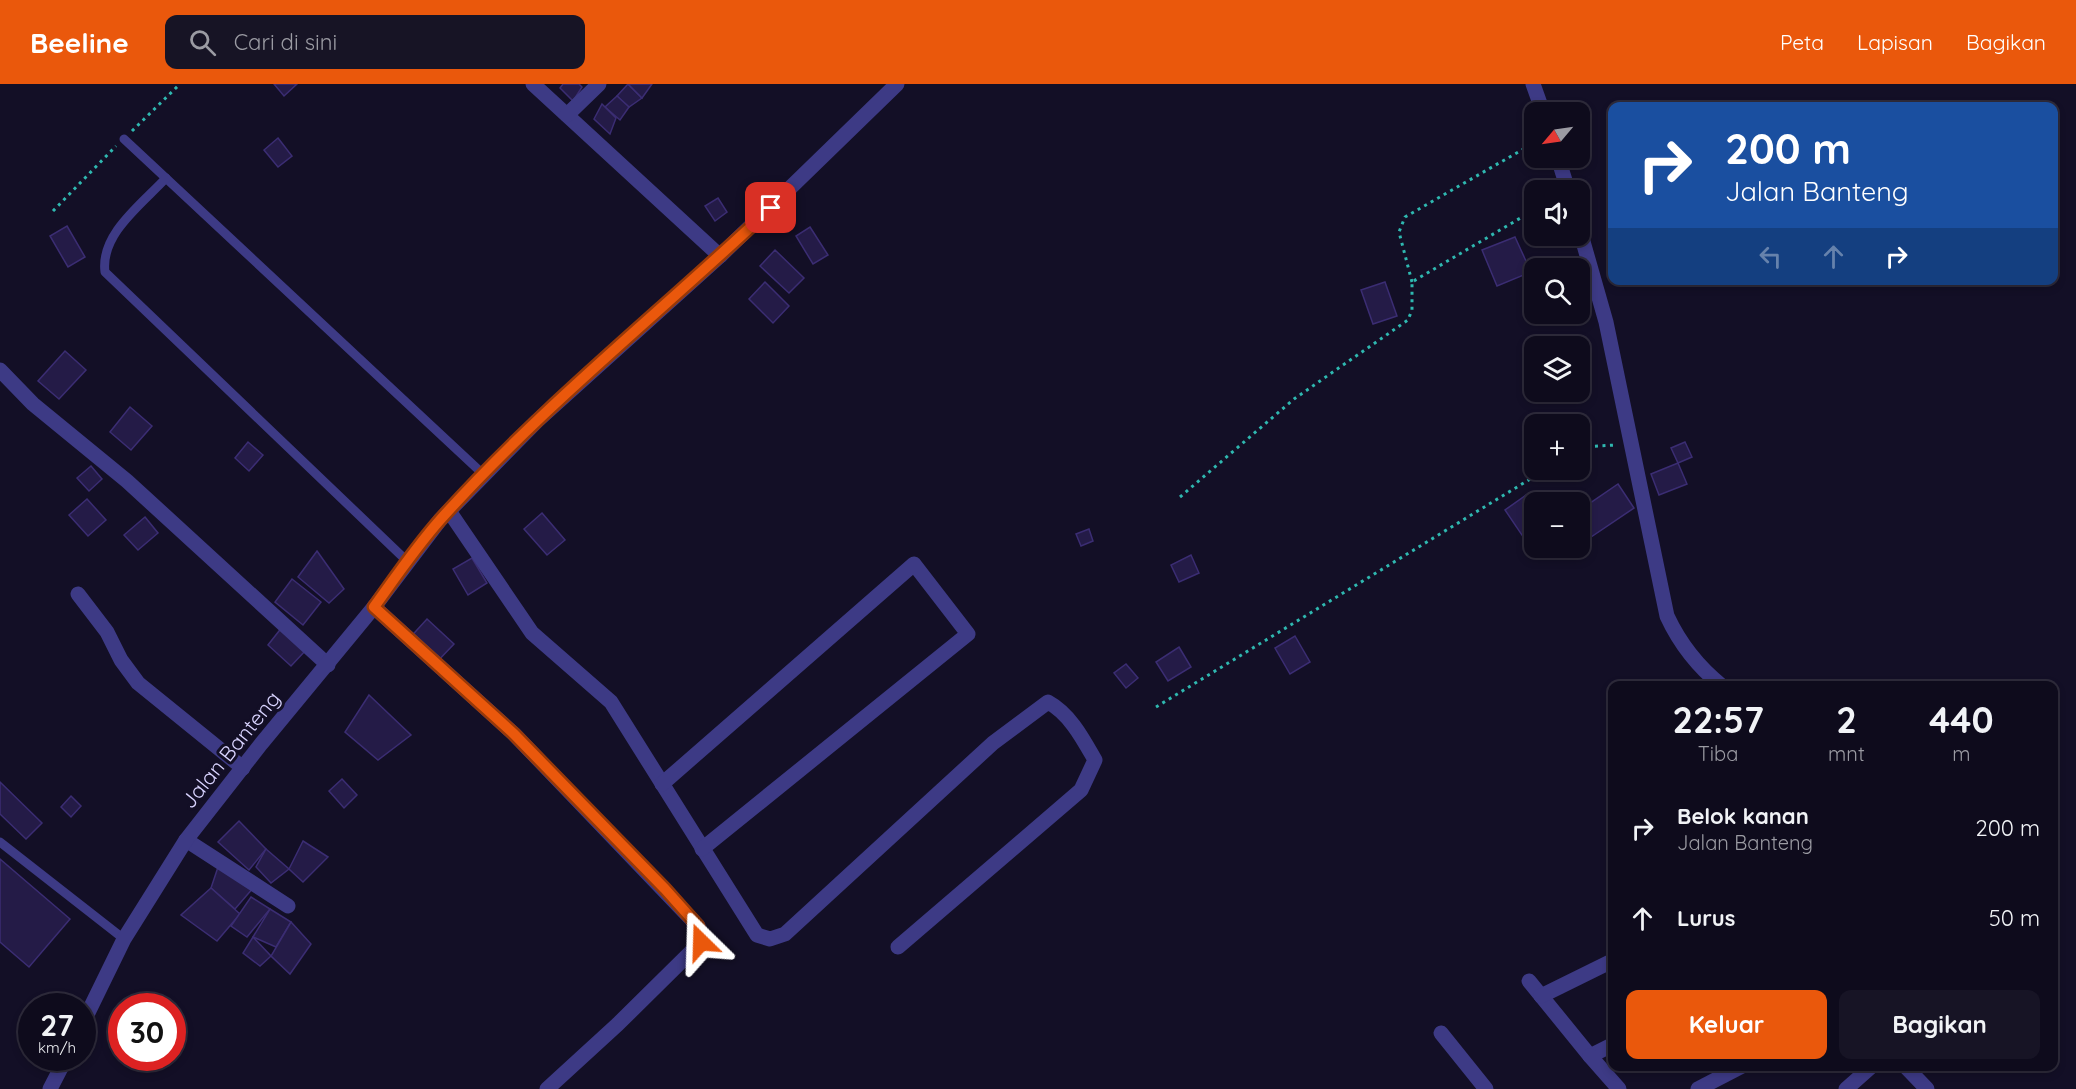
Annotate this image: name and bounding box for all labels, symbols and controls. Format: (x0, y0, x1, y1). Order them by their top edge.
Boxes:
search box (165, 15, 585, 69)
text: Beeline (30, 25, 129, 60)
icon: search (186, 26, 219, 59)
text: Cari di sini (234, 28, 337, 56)
text: Peta (1780, 29, 1824, 55)
text: Lapisan (1857, 29, 1933, 55)
text: Bagikan (1966, 29, 2046, 55)
north arrow (1524, 102, 1590, 168)
map controls (1524, 102, 1590, 558)
text: 200 m (1725, 122, 1851, 175)
icon: right (1626, 126, 1704, 204)
text: Jalan Banteng (1725, 174, 1909, 208)
button: sound (1524, 180, 1590, 246)
pin (745, 182, 796, 233)
icon: arrive (754, 191, 787, 224)
icon: left (1754, 240, 1787, 273)
icon: ahead (1817, 240, 1850, 273)
icon: right (1880, 240, 1913, 273)
button: search (1524, 258, 1590, 324)
button: layers (1524, 336, 1590, 402)
button: + (1524, 414, 1590, 480)
button: − (1524, 492, 1590, 558)
street label: Jalan Banteng (175, 686, 285, 813)
text: 22:57 (1672, 697, 1764, 742)
text: 2 (1836, 697, 1857, 742)
text: 440 (1929, 697, 1994, 742)
text: Tiba (1698, 741, 1738, 766)
text: mnt (1828, 741, 1865, 766)
text: m (1952, 741, 1970, 766)
text: Belok kanan (1677, 802, 1809, 830)
icon: right (1626, 812, 1659, 845)
text: 200 m (1976, 814, 2040, 842)
text: Jalan Banteng (1677, 830, 1813, 855)
icon: ahead (1626, 902, 1659, 935)
text: Lurus (1677, 904, 1735, 932)
text: 50 m (1989, 904, 2040, 932)
position arrow (669, 910, 733, 974)
button: Keluar (1626, 990, 1827, 1059)
button: Bagikan (1839, 990, 2040, 1059)
speed limit sign: 30 (108, 993, 186, 1071)
text: 27 (40, 1006, 74, 1044)
text: km/h (38, 1038, 76, 1057)

